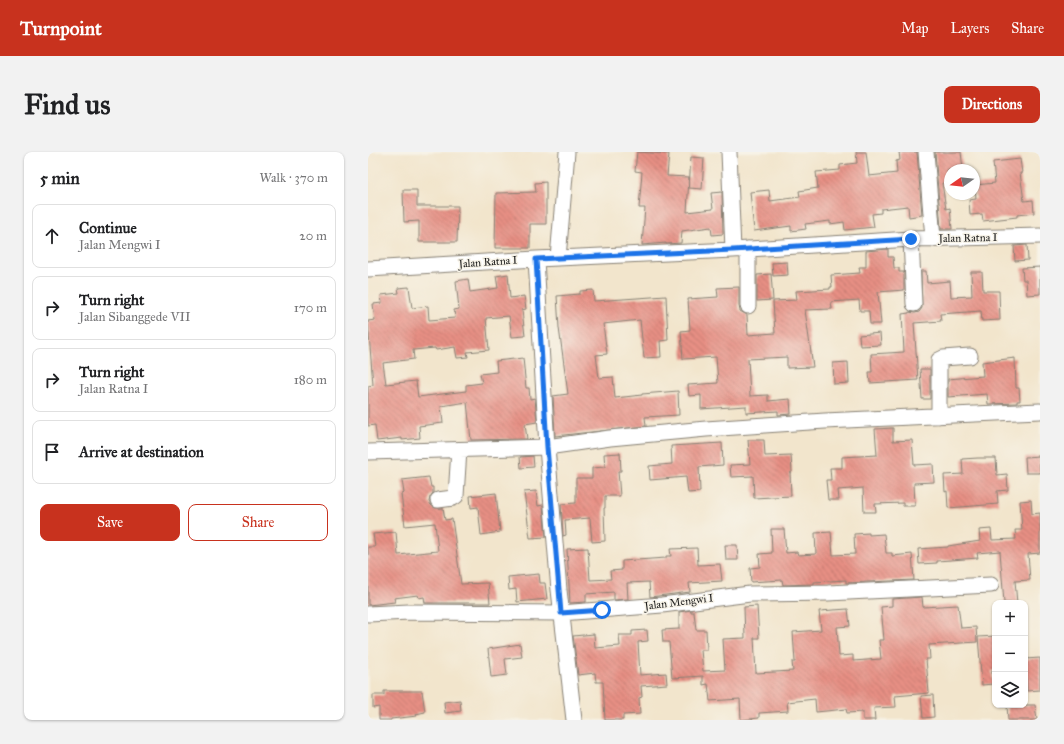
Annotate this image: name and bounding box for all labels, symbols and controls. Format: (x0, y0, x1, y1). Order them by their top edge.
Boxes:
text: Turnpoint (20, 17, 102, 40)
text: Map (901, 20, 929, 37)
text: Layers (951, 20, 989, 37)
text: Share (1011, 20, 1044, 37)
button: Directions (944, 86, 1040, 123)
text: Find us (24, 87, 110, 122)
north arrow (944, 164, 980, 200)
text: 5 min (40, 168, 80, 189)
text: Walk · 370 m (259, 170, 328, 186)
text: Continue (79, 219, 137, 237)
icon: ahead (41, 225, 63, 247)
text: 20 m (299, 228, 327, 244)
route end (902, 230, 920, 248)
street label: Jalan Ratna I (938, 231, 998, 246)
text: Jalan Mengwi I (79, 237, 161, 253)
street label: Jalan Ratna I (457, 253, 518, 272)
text: Turn right (79, 291, 144, 309)
icon: right (41, 297, 63, 319)
text: 170 m (294, 300, 327, 316)
text: Jalan Sibanggede VII (79, 309, 191, 325)
text: Turn right (79, 363, 144, 381)
icon: right (41, 369, 63, 391)
text: 180 m (294, 372, 327, 388)
text: Jalan Ratna I (79, 381, 148, 397)
icon: arrive (41, 441, 63, 463)
text: Arrive at destination (79, 443, 204, 461)
button: Save (40, 504, 180, 541)
button: Share (188, 504, 328, 541)
street label: Jalan Mengwi I (643, 591, 714, 614)
map controls (992, 600, 1028, 708)
button: + (992, 600, 1028, 636)
route start (593, 601, 611, 619)
button: − (992, 636, 1028, 672)
button: layers (992, 672, 1028, 708)

